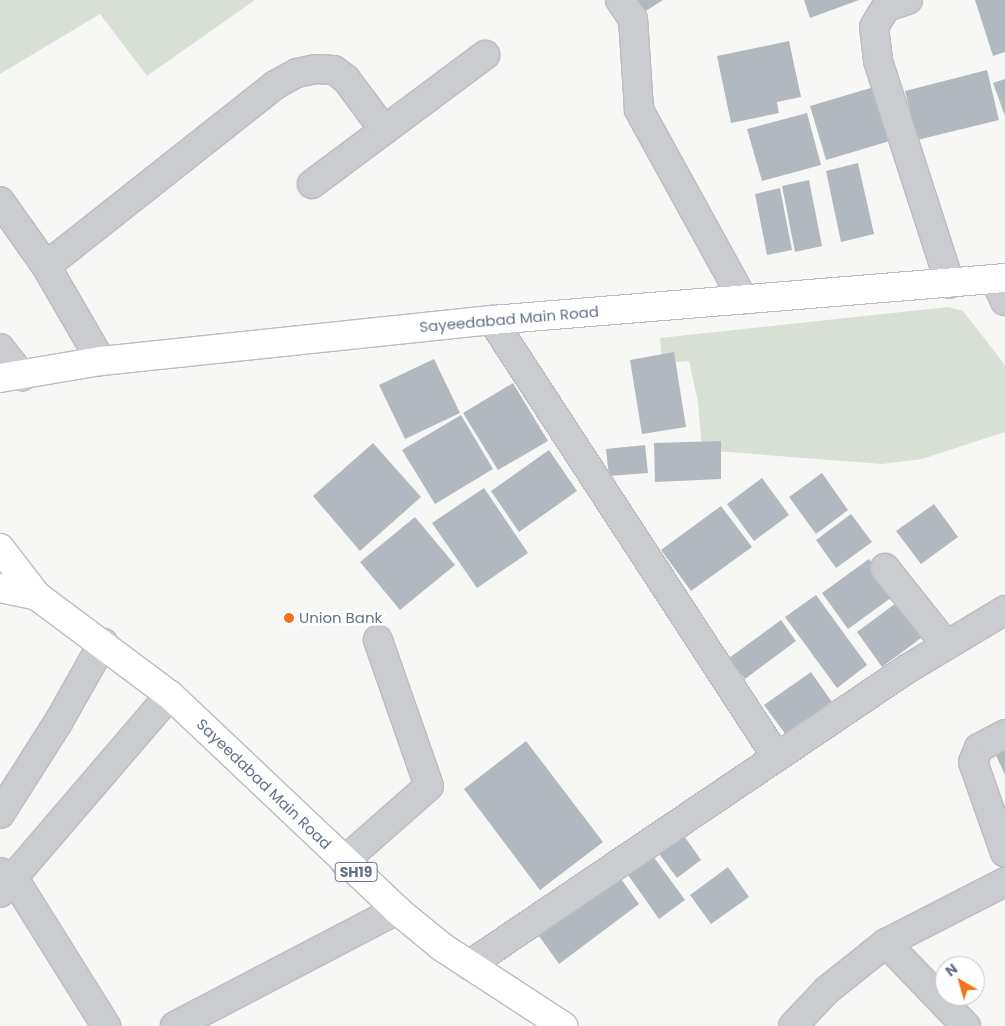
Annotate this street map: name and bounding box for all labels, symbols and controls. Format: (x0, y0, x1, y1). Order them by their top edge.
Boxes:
street label: Sayeedabad Main Road (419, 302, 599, 336)
place label: Union Bank (299, 609, 382, 627)
marker: Union Bank (283, 612, 295, 624)
street label: Sayeedabad Main Road (193, 715, 335, 853)
road number: SH19 (334, 860, 378, 884)
north arrow (935, 956, 985, 1006)
text: N (941, 959, 962, 981)

